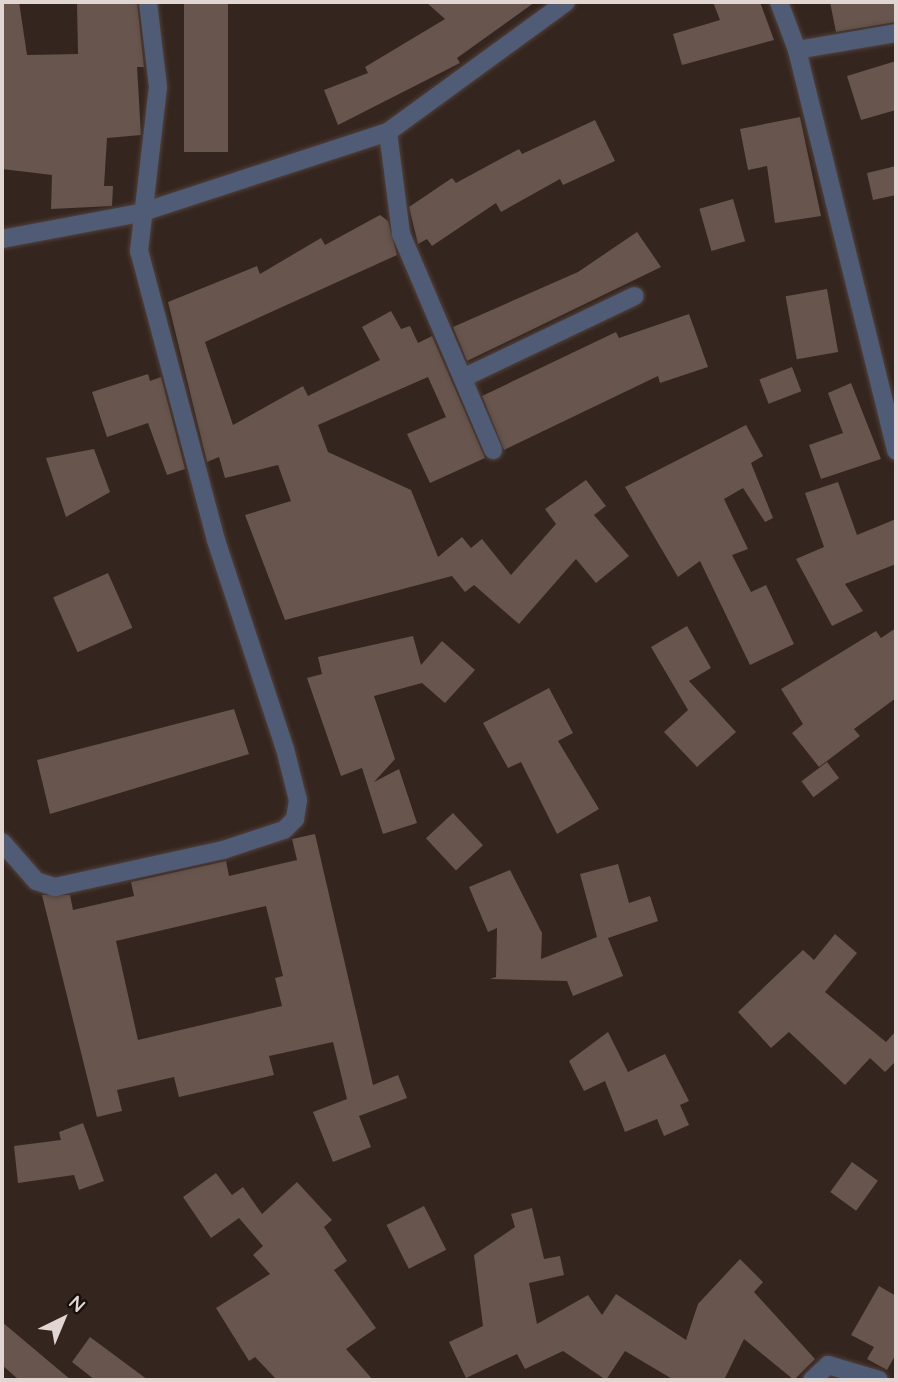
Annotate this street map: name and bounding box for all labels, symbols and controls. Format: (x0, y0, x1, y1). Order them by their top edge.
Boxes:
north arrow (28, 1284, 98, 1354)
text: N (64, 1290, 91, 1317)

